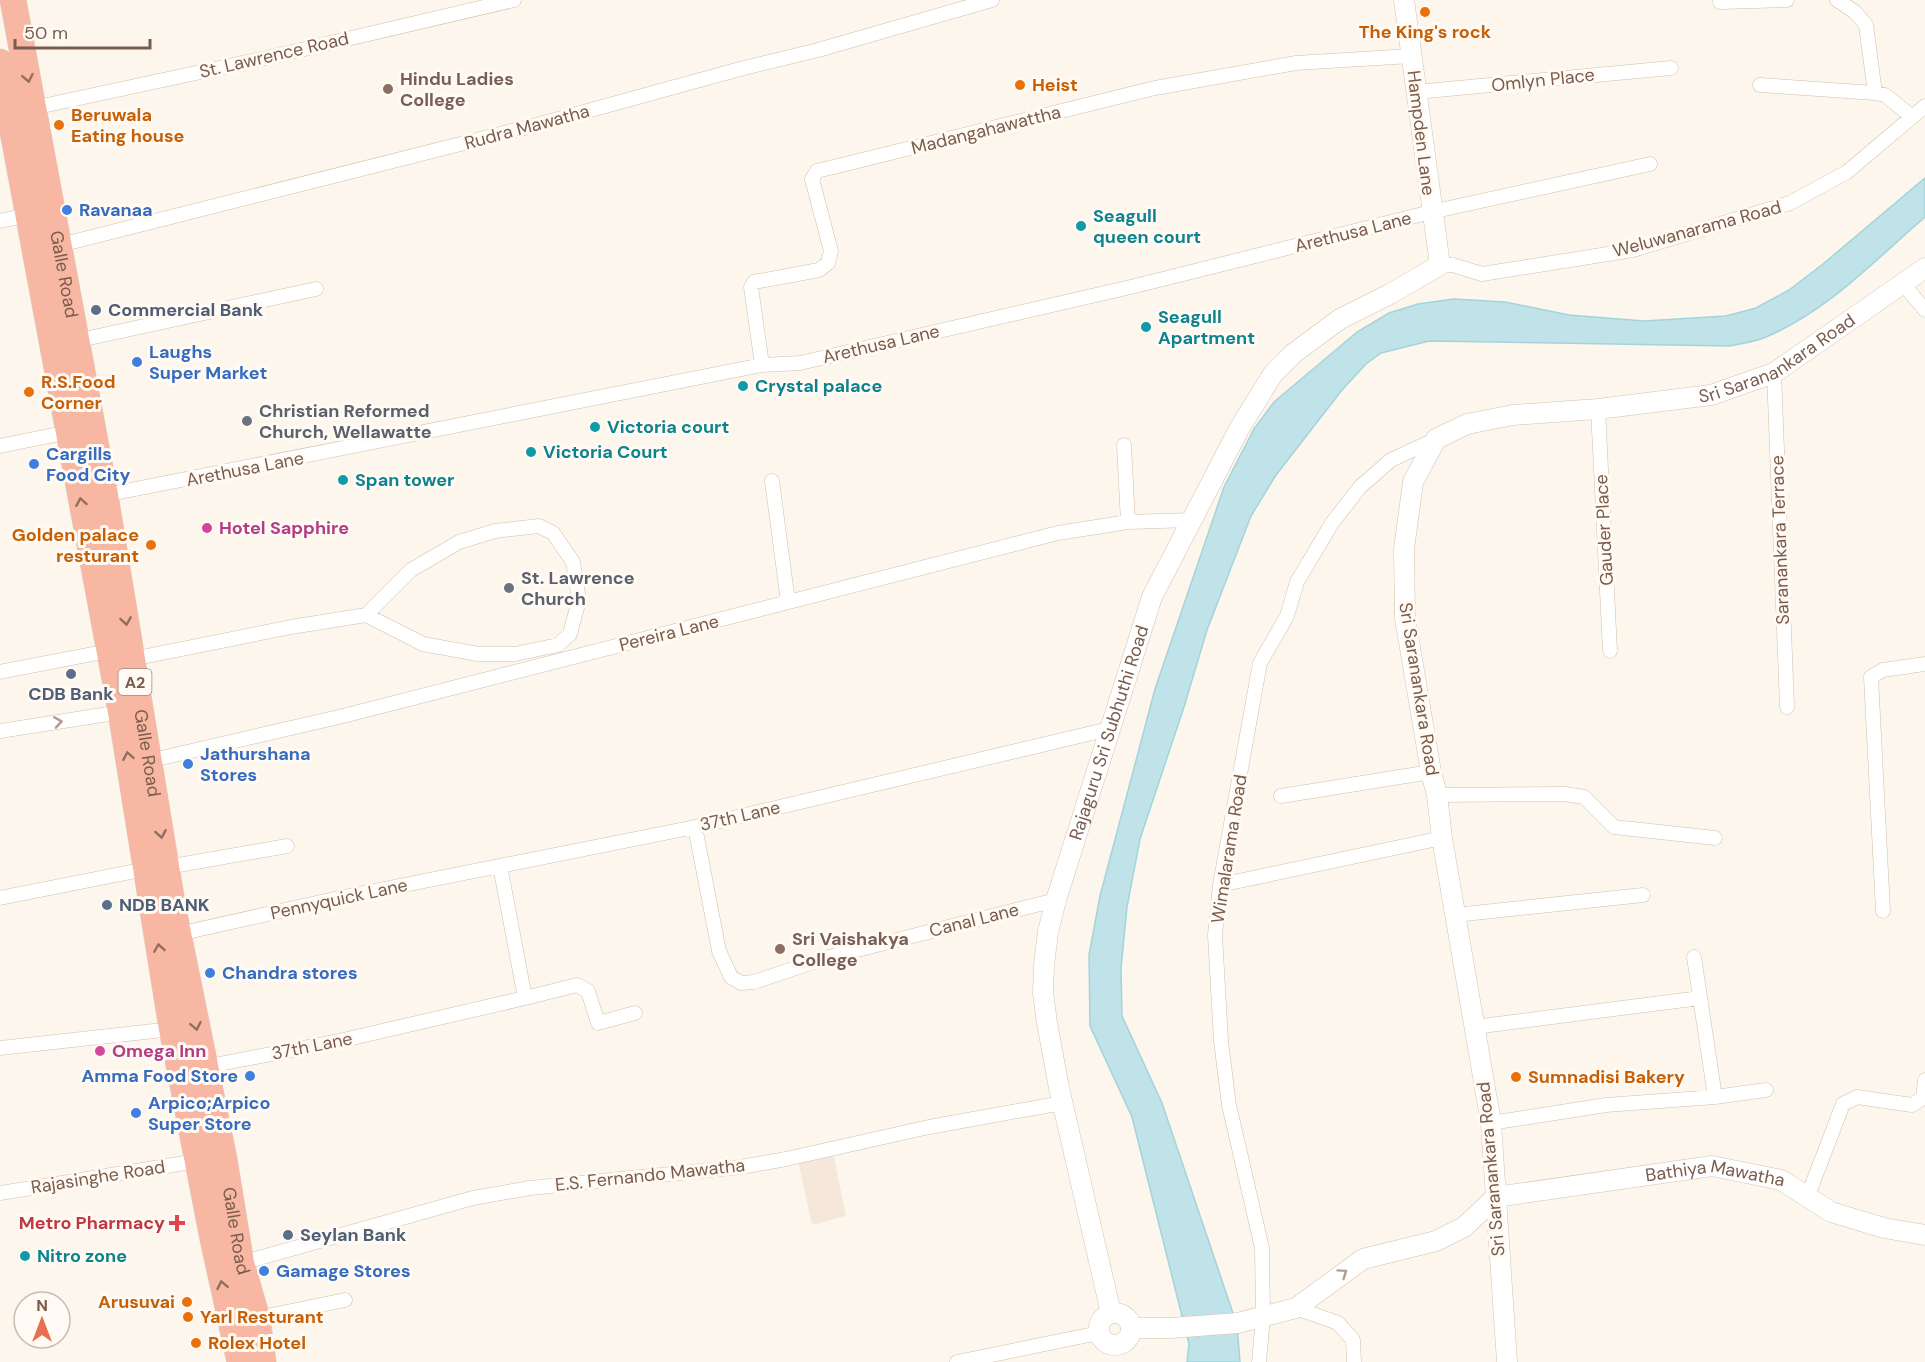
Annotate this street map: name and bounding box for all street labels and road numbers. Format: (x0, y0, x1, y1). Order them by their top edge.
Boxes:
street label: St. Lawrence Road (197, 26, 351, 84)
street label: Omlyn Place (1490, 63, 1596, 97)
street label: Hampden Lane (1401, 69, 1441, 197)
street label: Rudra Mawatha (462, 99, 592, 155)
street label: Madangahawattha (909, 100, 1063, 160)
street label: Weluwanarama Road (1610, 195, 1784, 263)
street label: Arethusa Lane (1292, 206, 1414, 258)
street label: Galle Road (44, 229, 84, 320)
street label: Sri Saranankara Road (1697, 308, 1860, 408)
street label: Arethusa Lane (820, 319, 942, 369)
street label: Arethusa Lane (184, 446, 306, 492)
street label: Saranankara Terrace (1765, 455, 1795, 625)
street label: Gauder Place (1589, 474, 1619, 586)
street label: Sri Saranankara Road (1393, 601, 1445, 777)
street label: Pereira Lane (617, 609, 721, 657)
street label: Rajaguru Sri Subhuthi Road (1064, 622, 1154, 843)
road number: A2 (118, 669, 152, 695)
street label: Galle Road (128, 707, 166, 799)
street label: Wimalarama Road (1205, 773, 1253, 925)
street label: 37th Lane (697, 795, 783, 837)
street label: Pennyquick Lane (268, 873, 410, 925)
street label: Canal Lane (927, 897, 1021, 943)
street label: 37th Lane (269, 1026, 355, 1066)
street label: Sri Saranankara Road (1471, 1081, 1511, 1257)
street label: E.S. Fernando Mawatha (554, 1153, 746, 1197)
street label: Bathiya Mawatha (1644, 1154, 1787, 1192)
street label: Rajasinghe Road (29, 1155, 167, 1199)
street label: Galle Road (217, 1185, 256, 1278)

